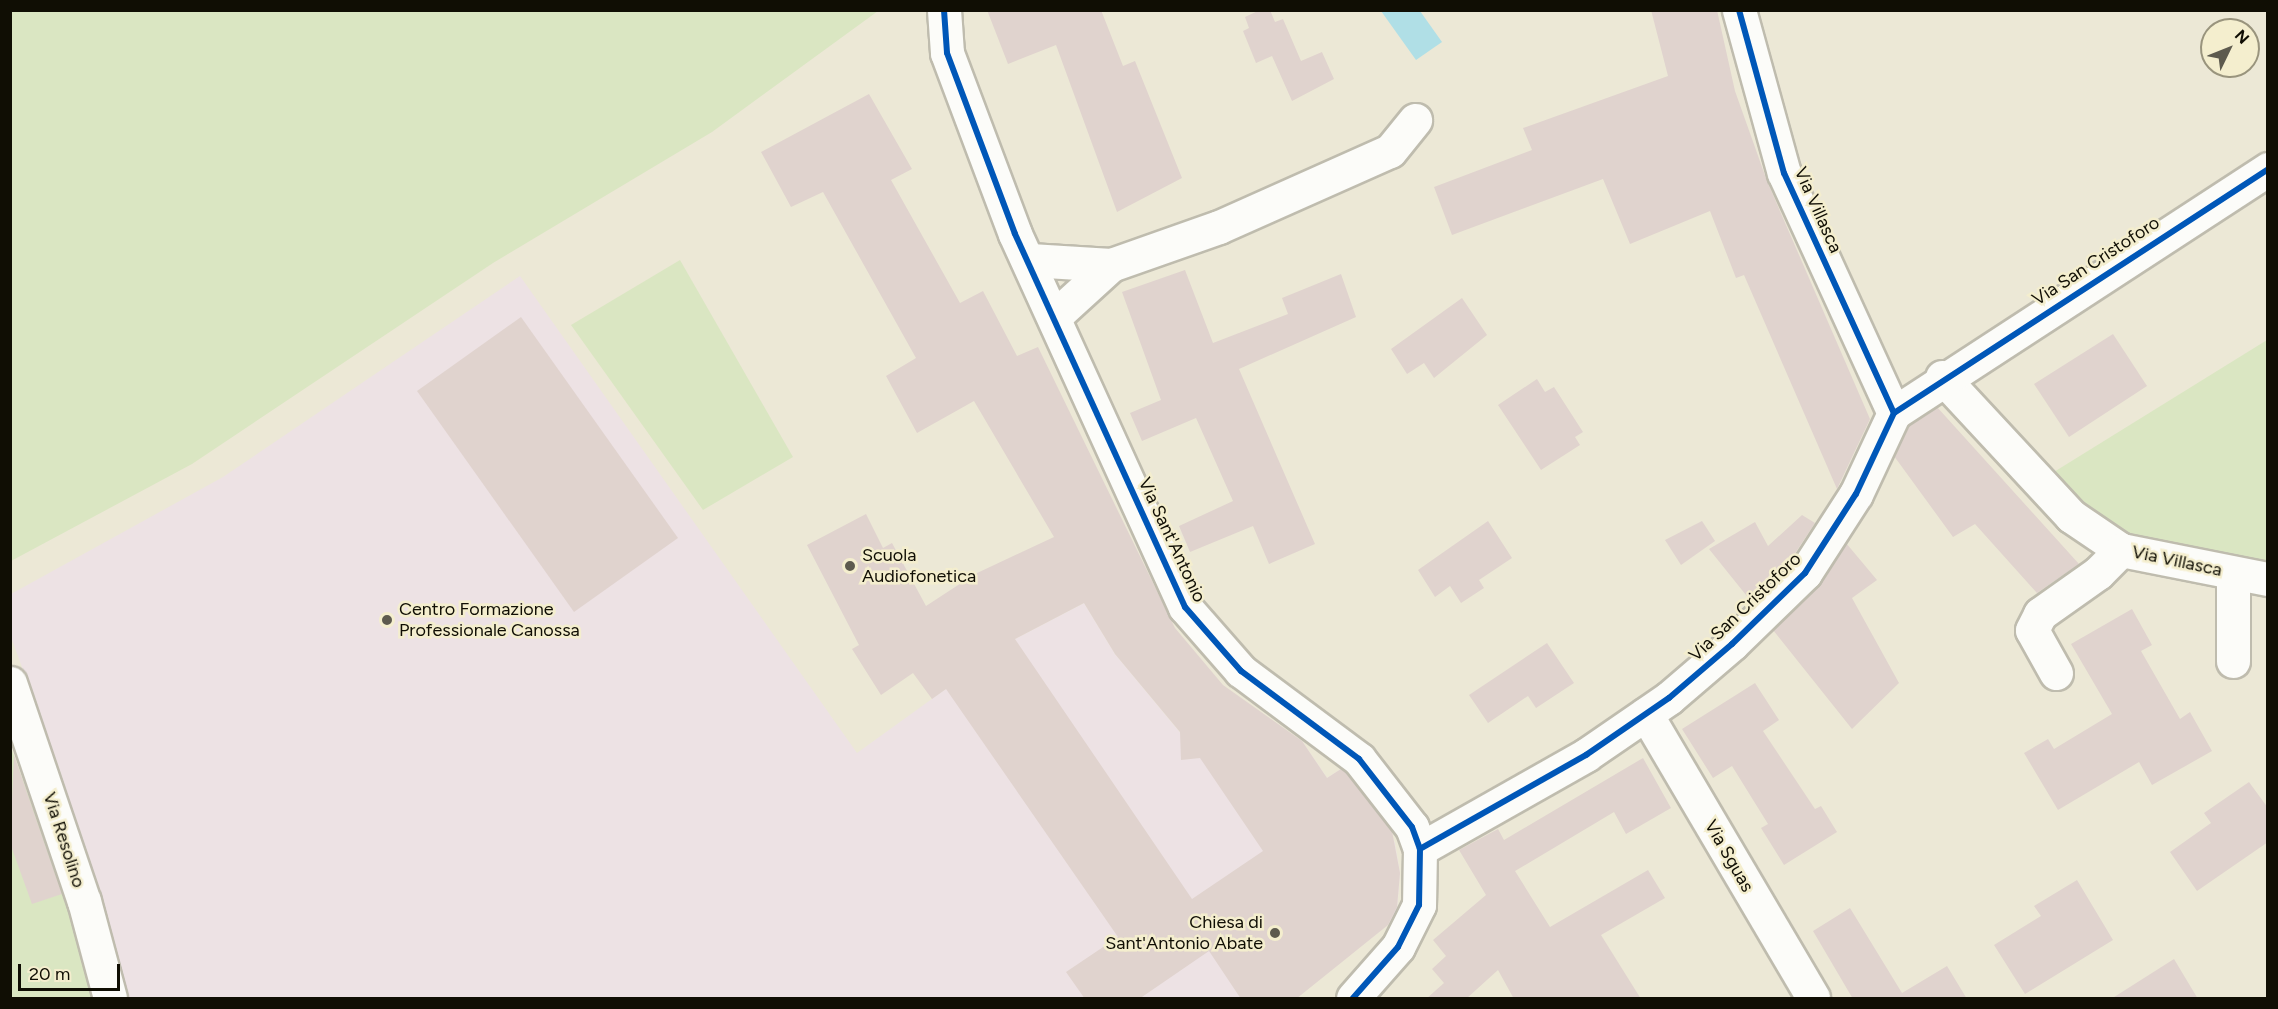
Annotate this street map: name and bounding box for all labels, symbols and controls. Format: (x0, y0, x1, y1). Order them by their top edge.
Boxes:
north arrow (2200, 18, 2260, 78)
text: N (2231, 26, 2253, 48)
street label: Via Villasca (1790, 164, 1846, 256)
street label: Via San Cristoforo (2028, 212, 2164, 310)
street label: Via Sant'Antonio (1134, 474, 1210, 606)
street label: Via Villasca (2130, 541, 2224, 581)
place label: Scuola Audiofonetica (862, 545, 976, 588)
street label: Via San Cristoforo (1684, 548, 1806, 666)
marker: Scuola Audiofonetica (843, 559, 857, 573)
place label: Centro Formazione Professionale Canossa (399, 599, 580, 642)
marker: Centro Formazione Professionale Canossa (380, 613, 394, 627)
street label: Via Resolino (38, 790, 90, 890)
street label: Via Sguas (1700, 816, 1758, 896)
place label: Chiesa di Sant'Antonio Abate (1105, 912, 1263, 954)
marker: Chiesa di Sant'Antonio Abate (1268, 926, 1282, 940)
scale bar (21, 952, 123, 990)
text: 20 m (29, 963, 70, 985)

